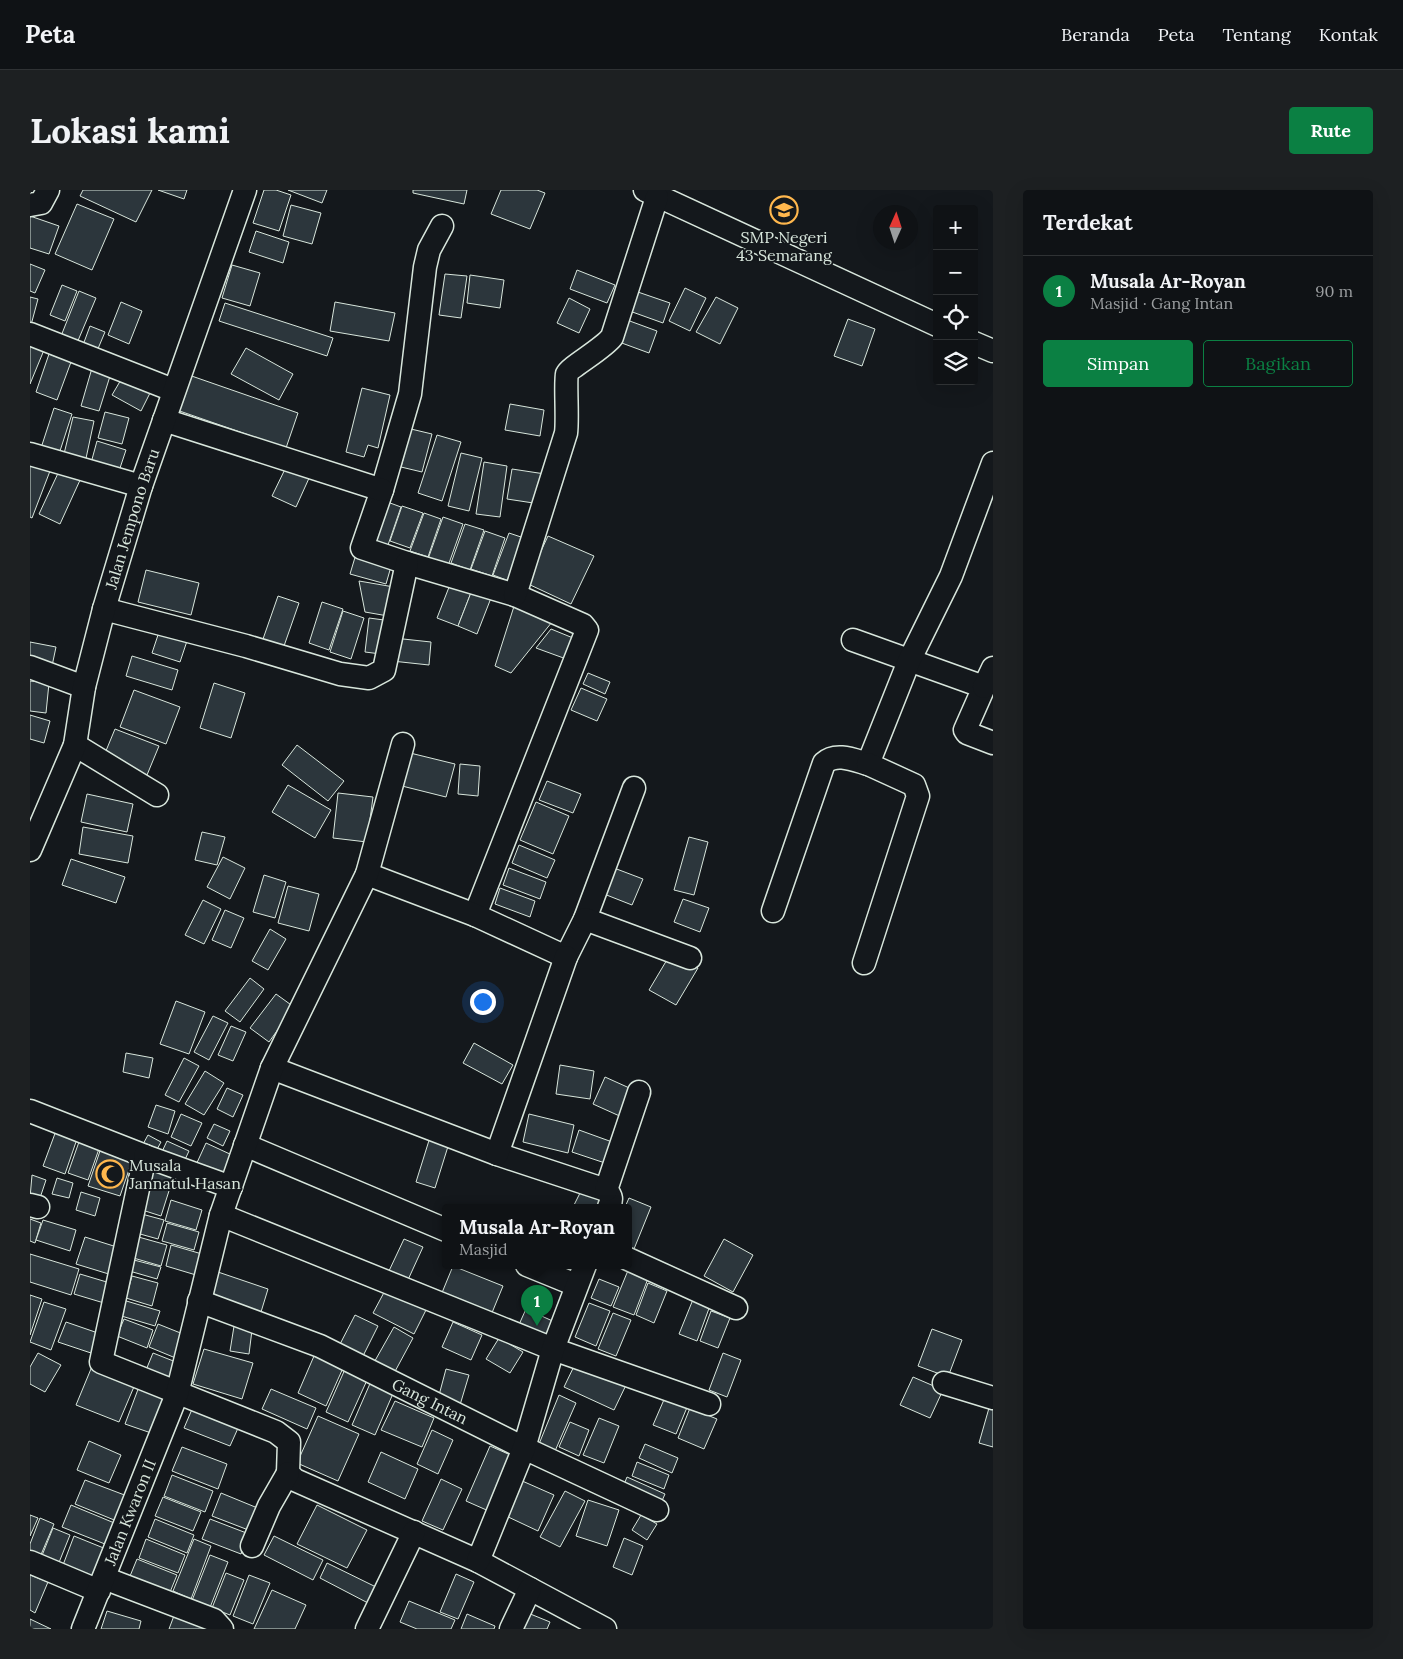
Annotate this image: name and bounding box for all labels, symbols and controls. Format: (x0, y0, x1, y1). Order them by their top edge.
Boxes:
text: Peta (25, 19, 75, 50)
text: Beranda (1061, 23, 1130, 46)
text: Peta (1158, 23, 1194, 46)
text: Tentang (1222, 23, 1291, 46)
text: Kontak (1319, 23, 1378, 46)
button: Rute (1289, 107, 1373, 154)
text: Lokasi kami (30, 108, 230, 153)
school or university icon: SMP Negeri 43 Semarang (769, 195, 799, 225)
north arrow (873, 205, 918, 250)
map controls (933, 205, 978, 385)
button: + (933, 205, 978, 250)
text: Terdekat (1043, 209, 1133, 236)
place label: SMP Negeri 43 Semarang (736, 227, 833, 265)
button: − (933, 250, 978, 295)
text: Musala Ar-Royan (1090, 269, 1246, 293)
text: 1 (1056, 281, 1062, 301)
text: 90 m (1315, 281, 1353, 301)
text: Masjid · Gang Intan (1090, 293, 1233, 313)
button: locate (933, 295, 978, 340)
button: layers (933, 340, 978, 385)
button: Simpan (1043, 340, 1193, 387)
button: Bagikan (1203, 340, 1353, 387)
street label: Jalan Jempono Baru (100, 445, 164, 592)
your location (470, 989, 496, 1015)
place label: Musala Jannatul Hasan (128, 1155, 241, 1193)
mosque icon: Musala Jannatul Hasan (95, 1159, 125, 1189)
popup (442, 1204, 632, 1269)
text: Musala Ar-Royan (459, 1215, 615, 1239)
text: Masjid (459, 1239, 508, 1259)
pin: 1 (521, 1285, 553, 1326)
street label: Gang Intan (389, 1374, 471, 1428)
street label: Jalan Kwaron II (99, 1456, 160, 1569)

